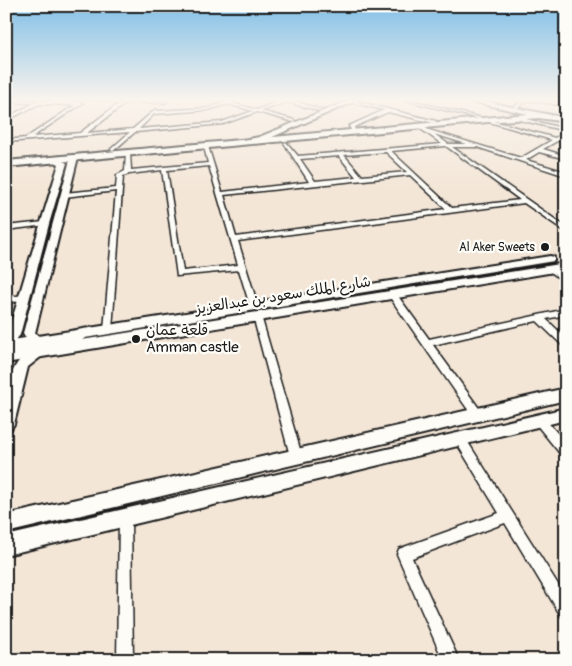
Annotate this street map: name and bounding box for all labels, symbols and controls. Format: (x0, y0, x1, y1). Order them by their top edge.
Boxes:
place label: Al Aker Sweets (459, 240, 536, 255)
marker: Al Aker Sweets (539, 241, 551, 253)
street label: شارع الملك سعود بن عبدالعزيز (192, 272, 372, 319)
place label: قلعة عمان Amman castle (146, 321, 239, 357)
marker: قلعة عمان Amman castle (130, 333, 142, 345)

